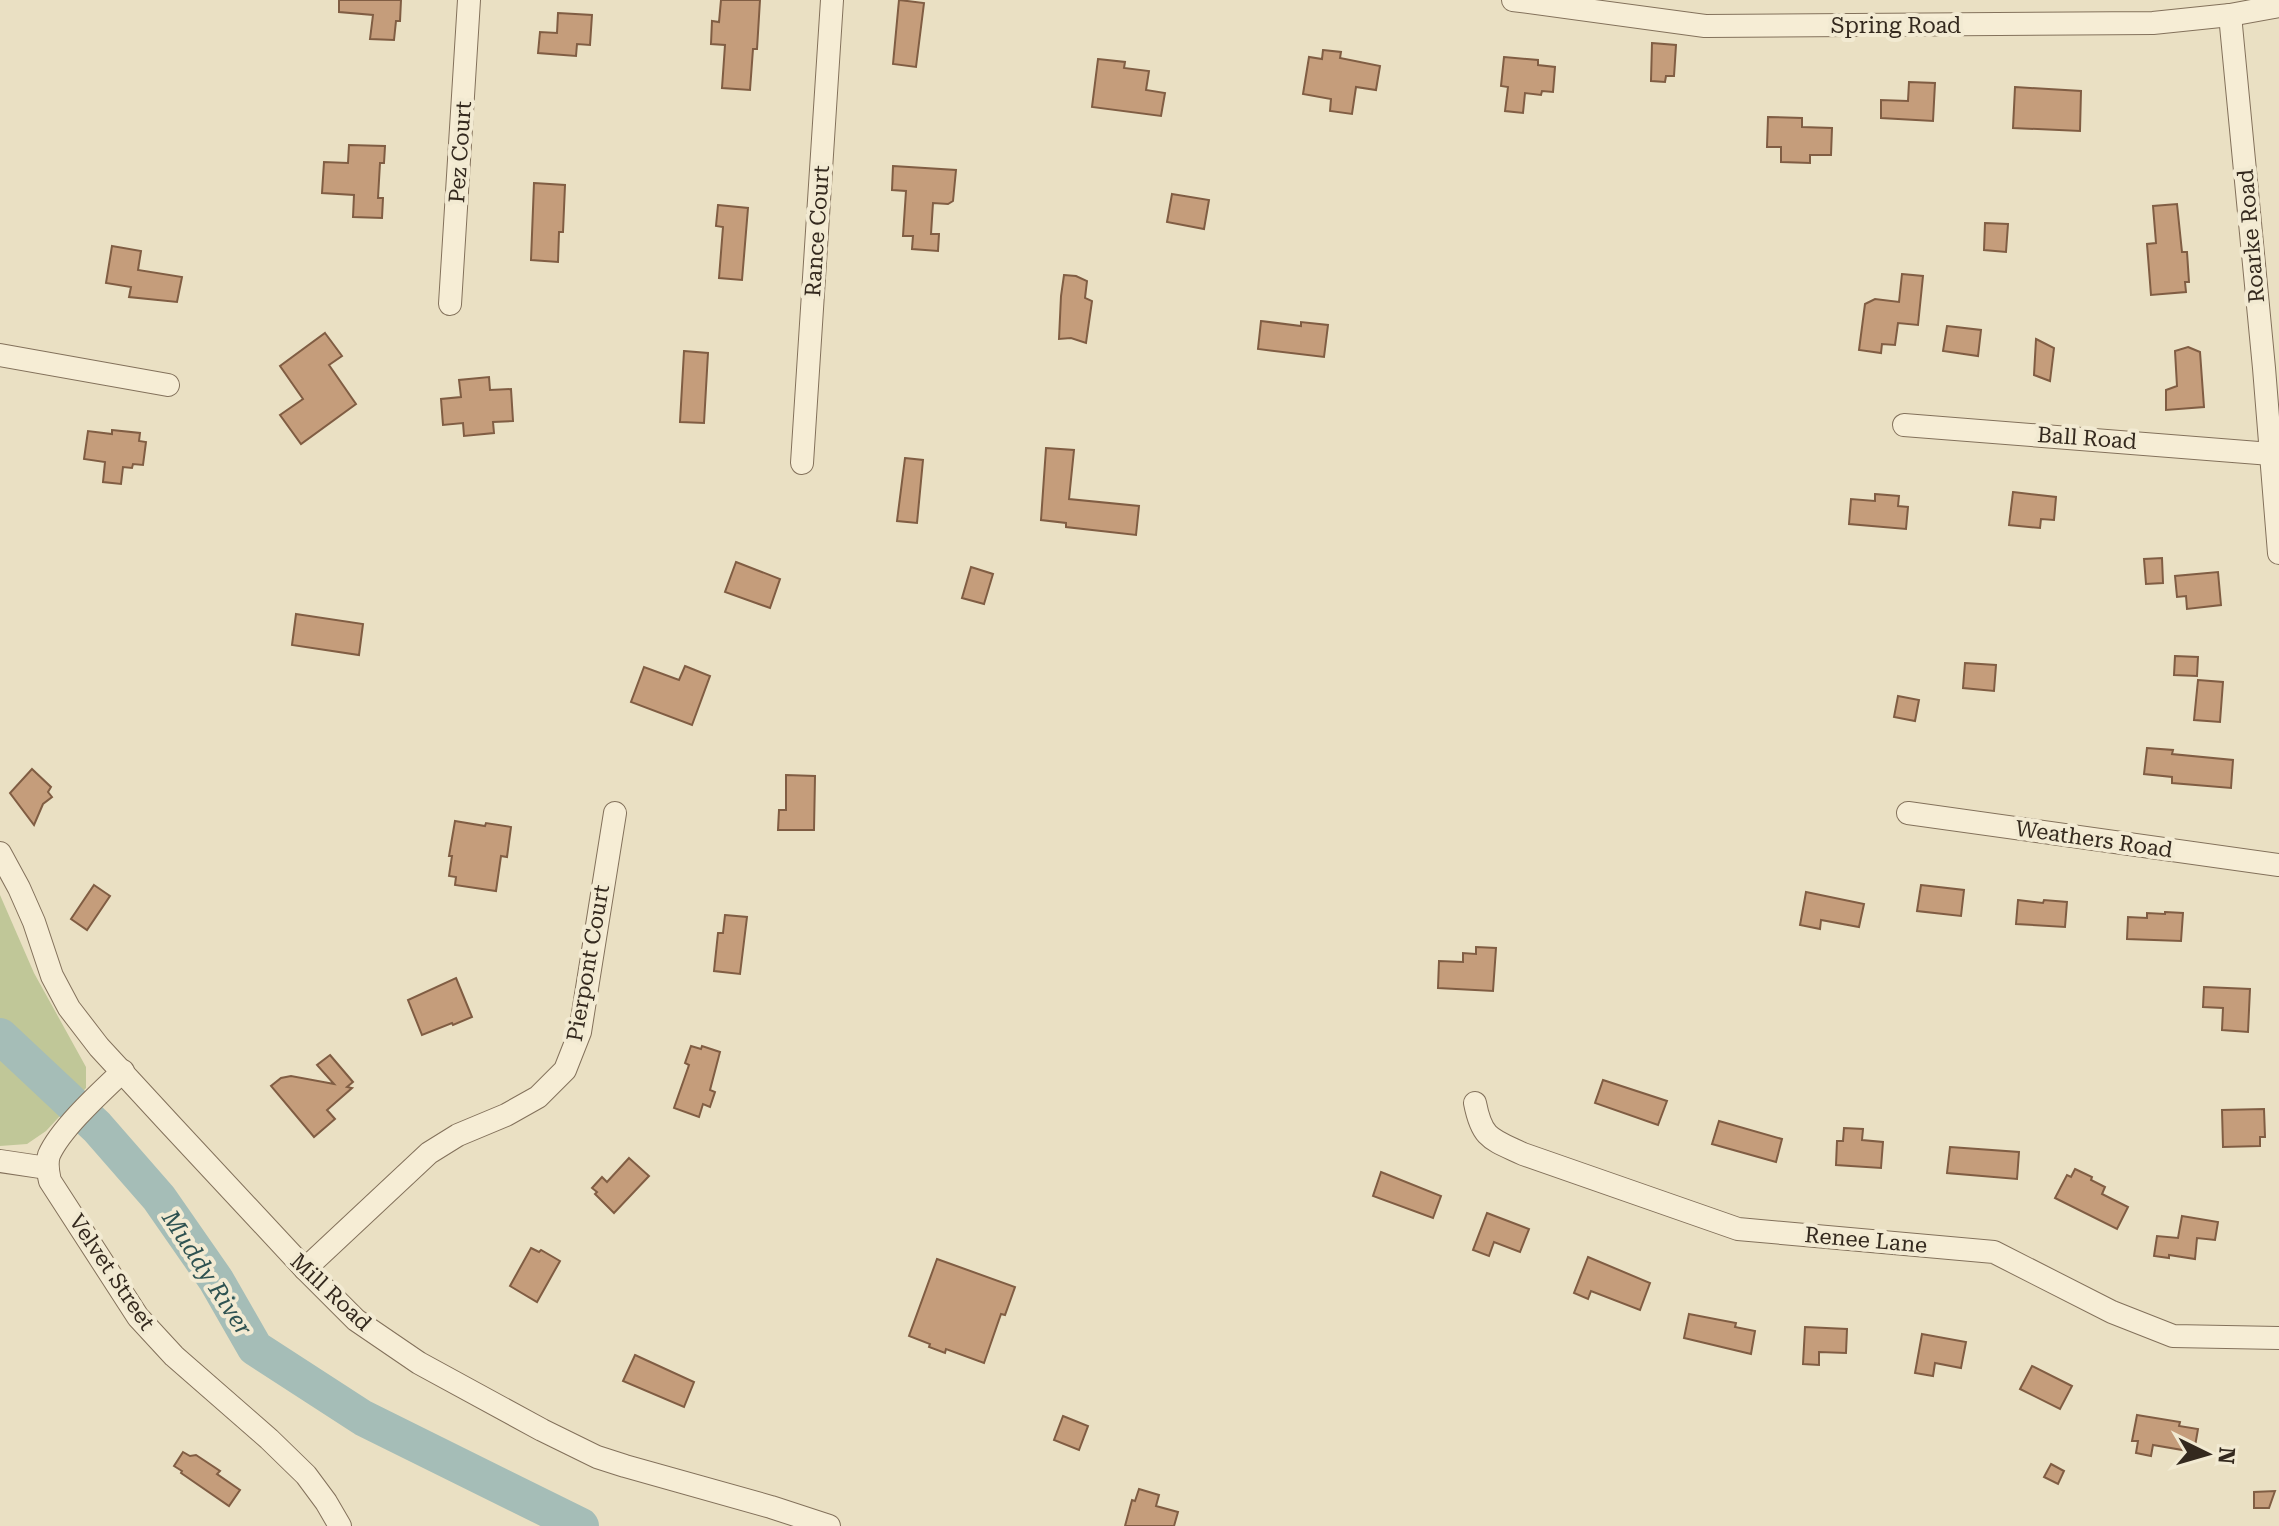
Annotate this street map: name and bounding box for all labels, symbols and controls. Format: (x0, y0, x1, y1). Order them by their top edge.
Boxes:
street label: Spring Road (1831, 13, 1961, 38)
street label: Pez Court (444, 100, 476, 204)
street label: Rance Court (800, 164, 834, 298)
street label: Roarke Road (2233, 168, 2269, 304)
street label: Ball Road (2036, 422, 2138, 454)
street label: Weathers Road (2014, 816, 2174, 862)
street label: Pierpont Court (562, 883, 614, 1043)
water label: Muddy River (156, 1204, 258, 1341)
street label: Velvet Street (64, 1209, 160, 1335)
street label: Renee Lane (1804, 1222, 1928, 1258)
street label: Mill Road (285, 1248, 377, 1336)
north arrow (2167, 1414, 2247, 1494)
text: N (2213, 1446, 2240, 1465)

